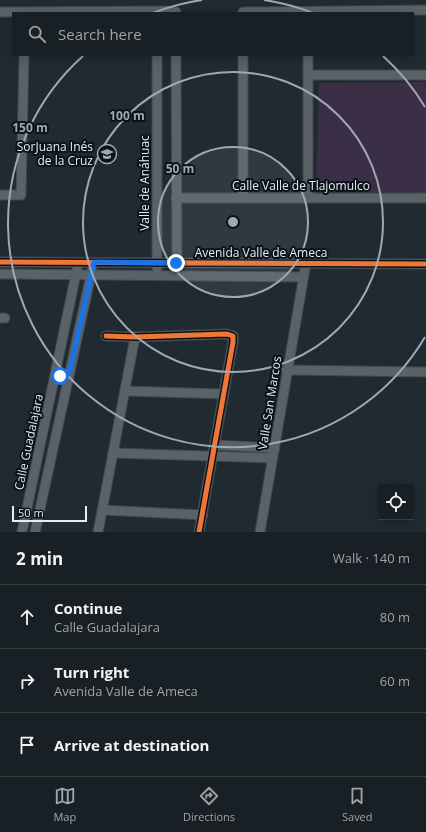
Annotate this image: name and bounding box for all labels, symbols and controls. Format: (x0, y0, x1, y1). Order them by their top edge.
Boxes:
search box (12, 12, 414, 56)
icon: search (26, 23, 48, 45)
text: Search here (58, 24, 142, 44)
text: 100 m (109, 107, 145, 124)
text: 150 m (12, 119, 48, 136)
street label: Valle de Anáhuac (136, 135, 153, 231)
place label: SorJuana Inés de la Cruz (17, 138, 93, 169)
school or university icon: SorJuana Inés de la Cruz (96, 143, 118, 165)
text: 50 m (166, 160, 194, 177)
street label: Calle Valle de Tlajomulco (232, 177, 370, 194)
centre of rings (226, 215, 240, 229)
street label: Avenida Valle de Ameca (195, 244, 327, 261)
route end (167, 254, 185, 272)
street label: Valle San Marcos (254, 355, 285, 451)
route start (51, 367, 69, 385)
street label: Calle Guadalajara (10, 392, 47, 492)
map controls (378, 484, 414, 520)
button: locate (378, 484, 414, 520)
scale bar (12, 504, 87, 523)
text: 50 m (18, 505, 44, 520)
text: 2 min (16, 547, 63, 570)
text: Walk · 140 m (333, 549, 410, 567)
text: Continue (54, 598, 122, 618)
icon: ahead (16, 606, 38, 628)
text: 80 m (380, 608, 410, 626)
text: Calle Guadalajara (54, 618, 160, 636)
text: Turn right (54, 662, 129, 682)
icon: right (16, 670, 38, 692)
text: 60 m (380, 672, 410, 690)
text: Avenida Valle de Ameca (54, 682, 198, 700)
icon: arrive (16, 734, 38, 756)
text: Arrive at destination (54, 735, 209, 755)
tab: Map (53, 785, 76, 824)
tab: Directions (183, 785, 235, 824)
tab: Saved (342, 785, 373, 824)

